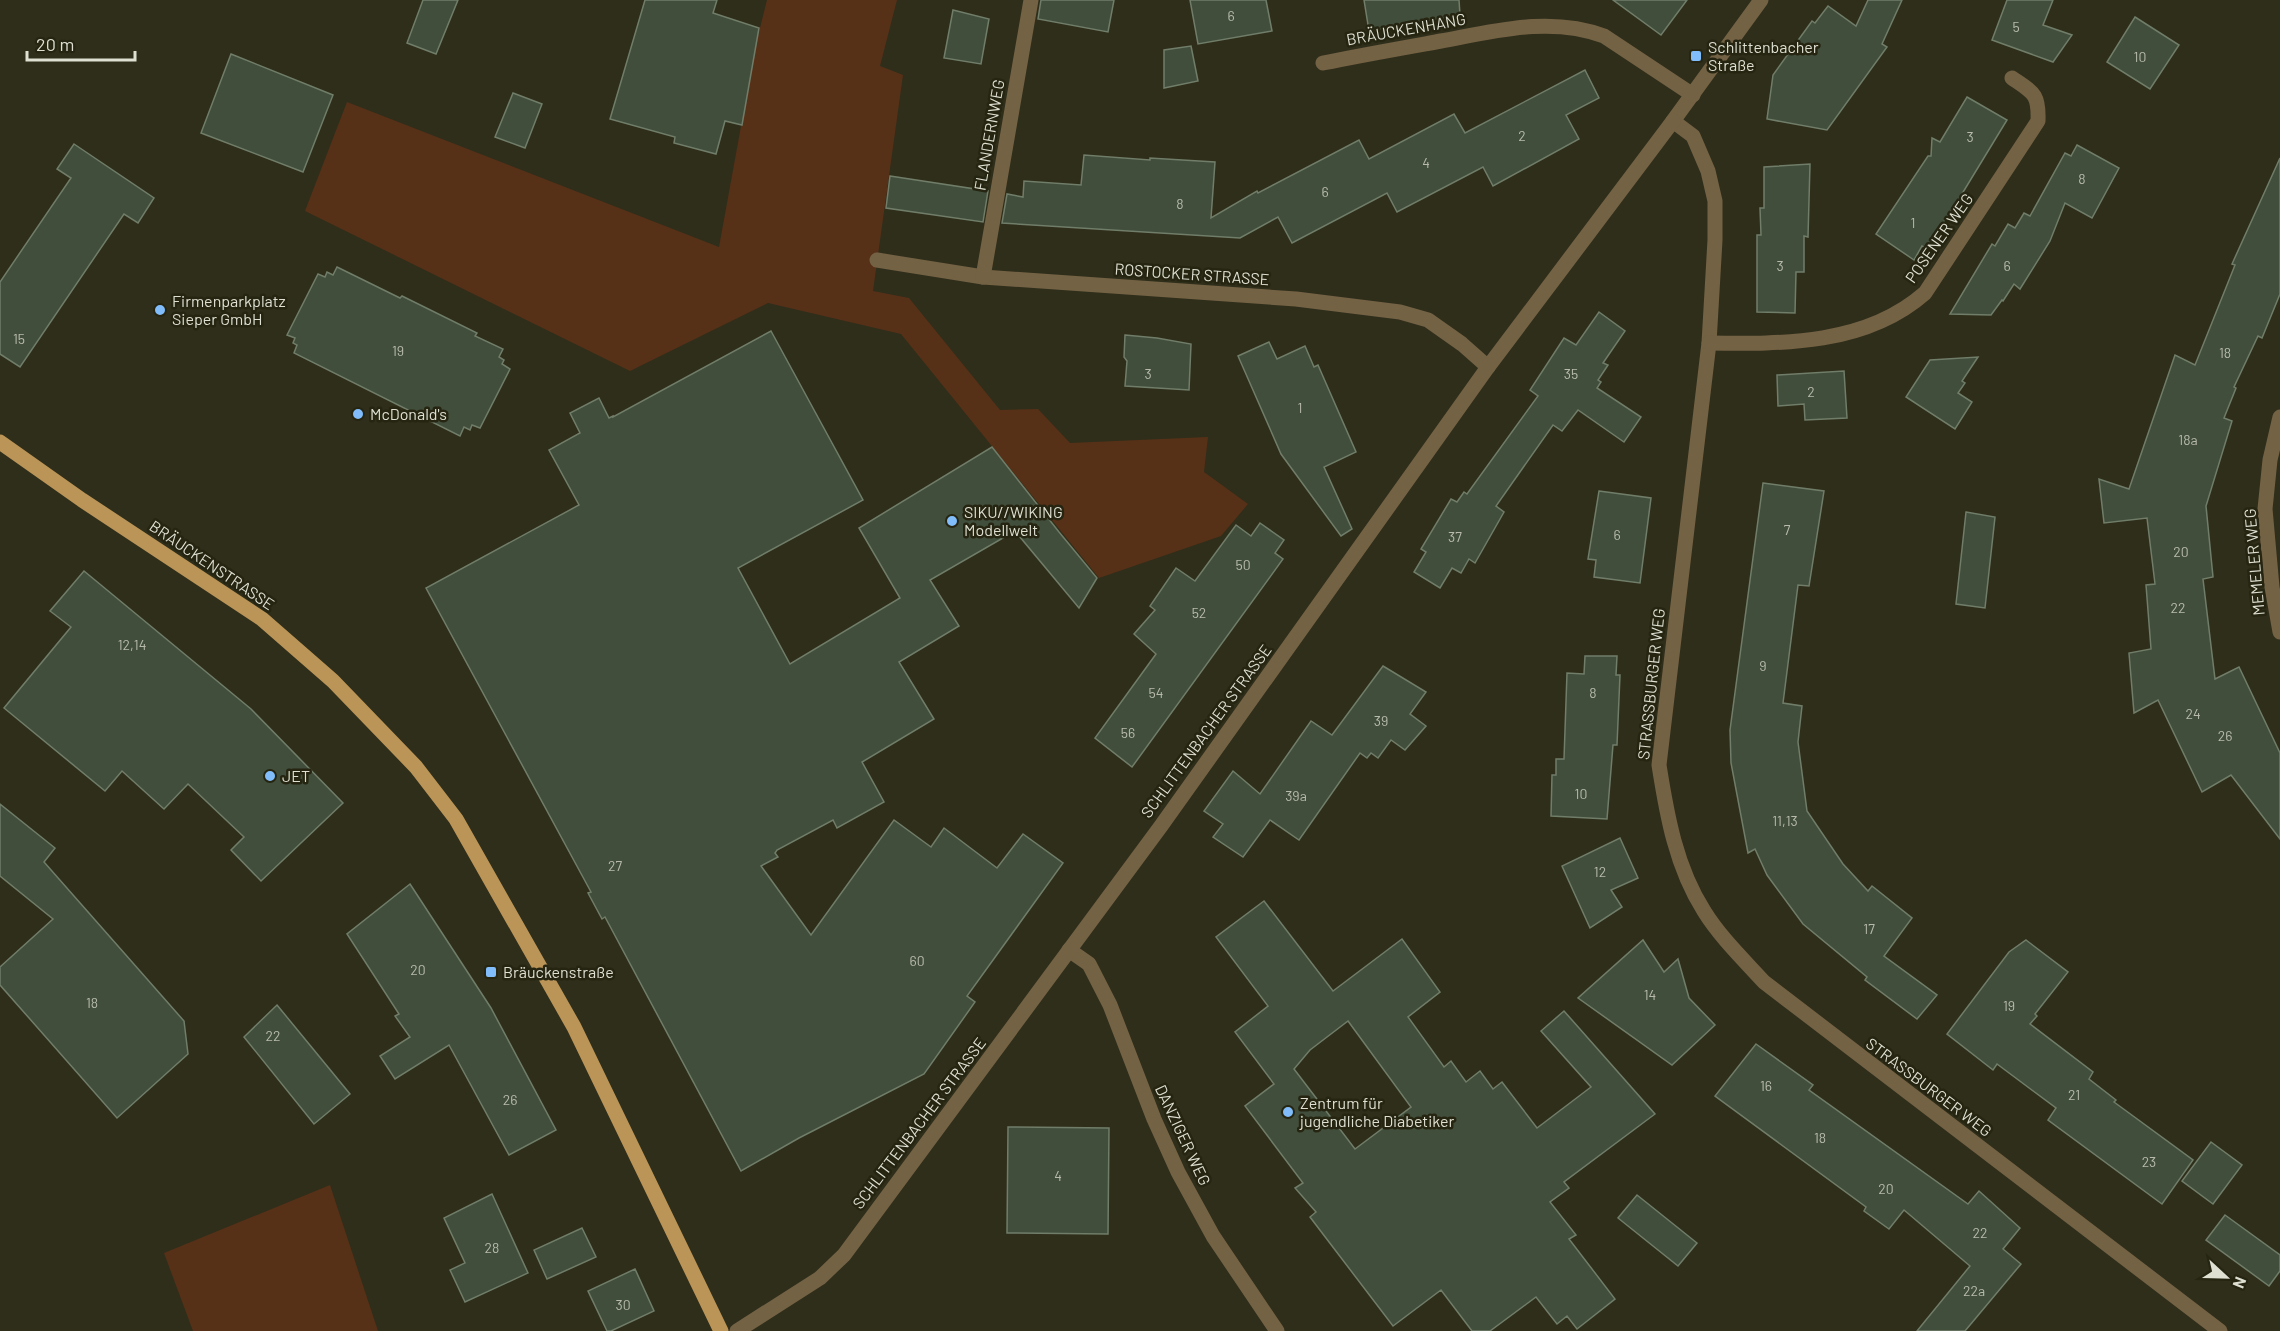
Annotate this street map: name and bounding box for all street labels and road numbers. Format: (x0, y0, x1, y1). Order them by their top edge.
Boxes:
street label: BRÄUCKENHANG (1345, 9, 1467, 48)
street label: FLANDERNWEG (969, 78, 1008, 192)
street label: POSENER WEG (1901, 189, 1976, 286)
street label: ROSTOCKER STRASSE (1114, 259, 1270, 288)
street label: MEMELER WEG (2239, 508, 2268, 616)
street label: BRÄUCKENSTRASSE (146, 516, 278, 613)
street label: STRASSBURGER WEG (1633, 607, 1668, 761)
street label: SCHLITTENBACHER STRASSE (1136, 640, 1275, 821)
street label: SCHLITTENBACHER STRASSE (848, 1033, 989, 1212)
street label: STRASSBURGER WEG (1863, 1033, 1996, 1140)
street label: DANZIGER WEG (1152, 1081, 1215, 1188)

